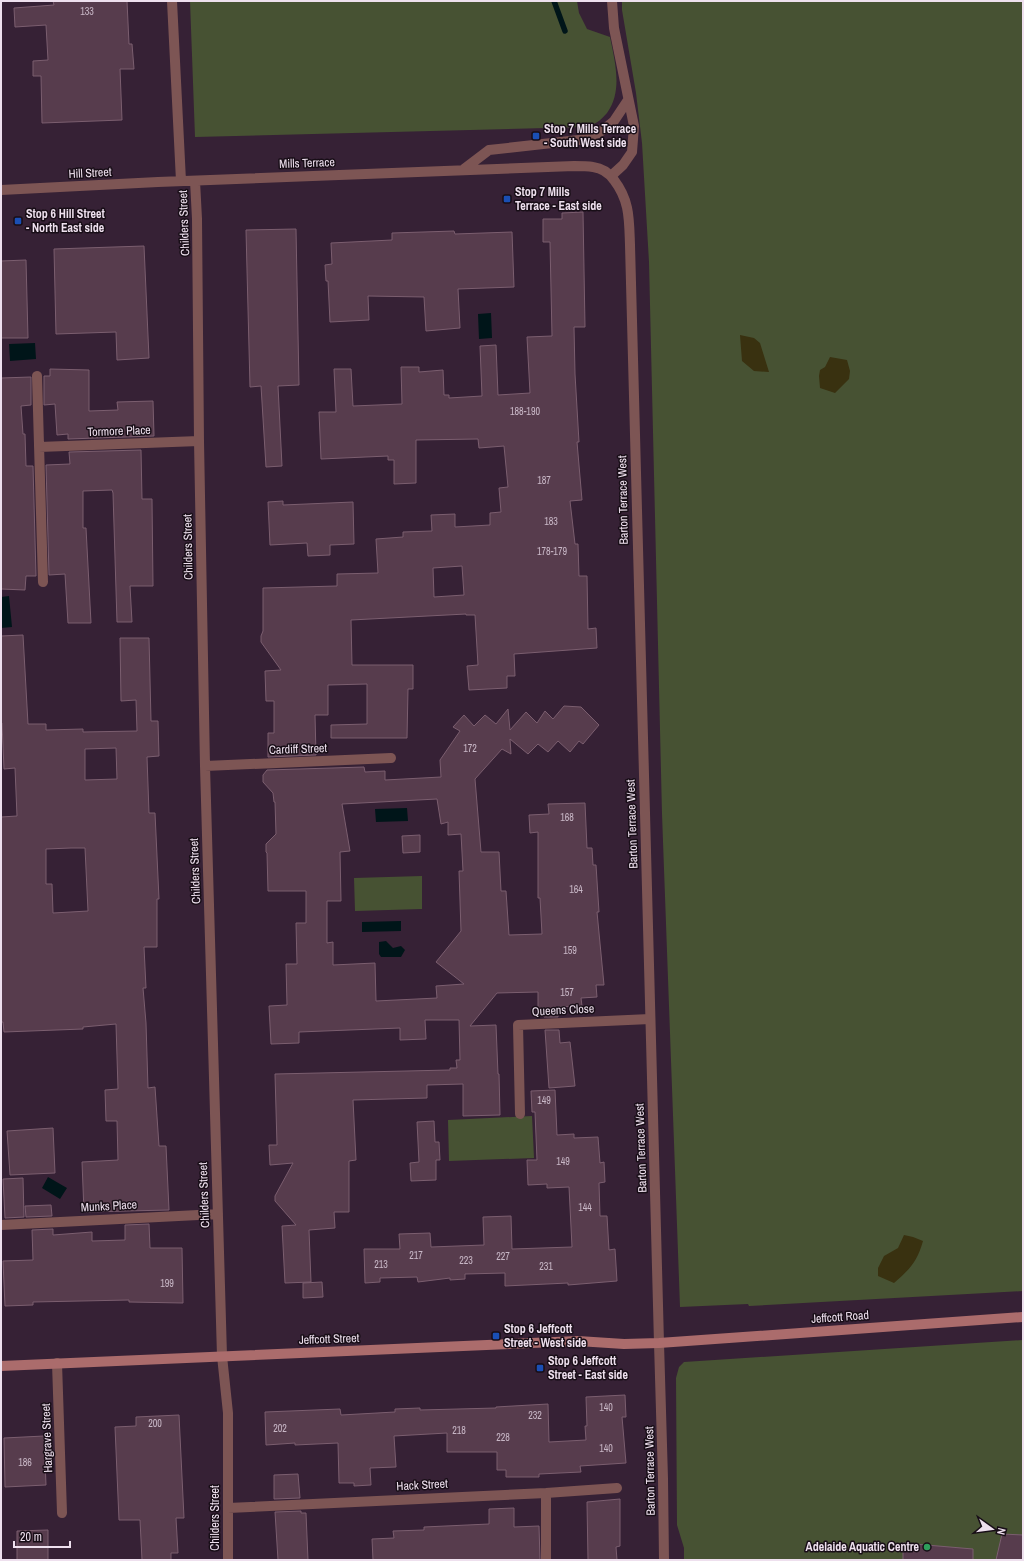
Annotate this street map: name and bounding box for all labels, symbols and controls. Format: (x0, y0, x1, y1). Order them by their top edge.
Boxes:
house number: 133 (80, 5, 94, 18)
place label: Stop 7 Mills Terrace - South West side (544, 121, 637, 151)
marker: Stop 7 Mills Terrace - South West side (531, 131, 541, 141)
street label: Mills Terrace (279, 154, 335, 172)
street label: Hill Street (68, 164, 112, 182)
place label: Stop 7 Mills Terrace - East side (515, 184, 602, 214)
street label: Childers Street (175, 190, 193, 256)
marker: Stop 7 Mills Terrace - East side (502, 194, 512, 204)
place label: Stop 6 Hill Street - North East side (26, 206, 105, 236)
marker: Stop 6 Hill Street - North East side (13, 216, 23, 226)
house number: 188-190 (510, 405, 540, 418)
street label: Tormore Place (87, 422, 151, 440)
street label: Barton Terrace West (614, 455, 632, 545)
house number: 187 (537, 474, 551, 487)
street label: Childers Street (179, 514, 197, 580)
house number: 183 (544, 515, 558, 528)
house number: 178-179 (537, 545, 567, 558)
street label: Cardiff Street (269, 740, 328, 758)
house number: 172 (463, 742, 477, 755)
street label: Barton Terrace West (622, 779, 642, 869)
house number: 168 (560, 811, 574, 824)
street label: Childers Street (186, 838, 204, 904)
house number: 164 (569, 883, 583, 896)
house number: 159 (563, 944, 577, 957)
house number: 157 (560, 986, 574, 999)
street label: Queens Close (531, 1000, 595, 1020)
house number: 149 (537, 1094, 551, 1107)
street label: Barton Terrace West (631, 1103, 651, 1193)
house number: 149 (556, 1155, 570, 1168)
street label: Childers Street (195, 1162, 213, 1228)
street label: Munks Place (80, 1197, 138, 1215)
house number: 144 (578, 1201, 592, 1214)
house number: 217 (409, 1249, 423, 1262)
house number: 227 (496, 1250, 510, 1263)
house number: 223 (459, 1254, 473, 1267)
house number: 213 (374, 1258, 388, 1271)
house number: 231 (539, 1260, 553, 1273)
house number: 199 (160, 1277, 174, 1290)
street label: Jeffcott Road (811, 1307, 869, 1327)
place label: Stop 6 Jeffcott Street - West side (504, 1321, 587, 1351)
street label: Jeffcott Street (298, 1330, 360, 1348)
marker: Stop 6 Jeffcott Street - West side (491, 1331, 501, 1341)
place label: Stop 6 Jeffcott Street - East side (548, 1353, 628, 1383)
marker: Stop 6 Jeffcott Street - East side (535, 1363, 545, 1373)
house number: 140 (599, 1401, 613, 1414)
street label: Hargrave Street (38, 1403, 56, 1473)
house number: 232 (528, 1409, 542, 1422)
house number: 200 (148, 1417, 162, 1430)
house number: 202 (273, 1422, 287, 1435)
house number: 218 (452, 1424, 466, 1437)
street label: Barton Terrace West (641, 1426, 659, 1516)
house number: 228 (496, 1431, 510, 1444)
house number: 140 (599, 1442, 613, 1455)
house number: 186 (18, 1456, 32, 1469)
street label: Hack Street (396, 1476, 448, 1494)
street label: Childers Street (207, 1485, 223, 1551)
north arrow (972, 1509, 1012, 1549)
scale bar (14, 1523, 70, 1549)
text: N (994, 1527, 1009, 1536)
text: 20 m (20, 1529, 42, 1545)
place label: Adelaide Aquatic Centre (806, 1539, 920, 1555)
marker: Adelaide Aquatic Centre (922, 1542, 932, 1552)

